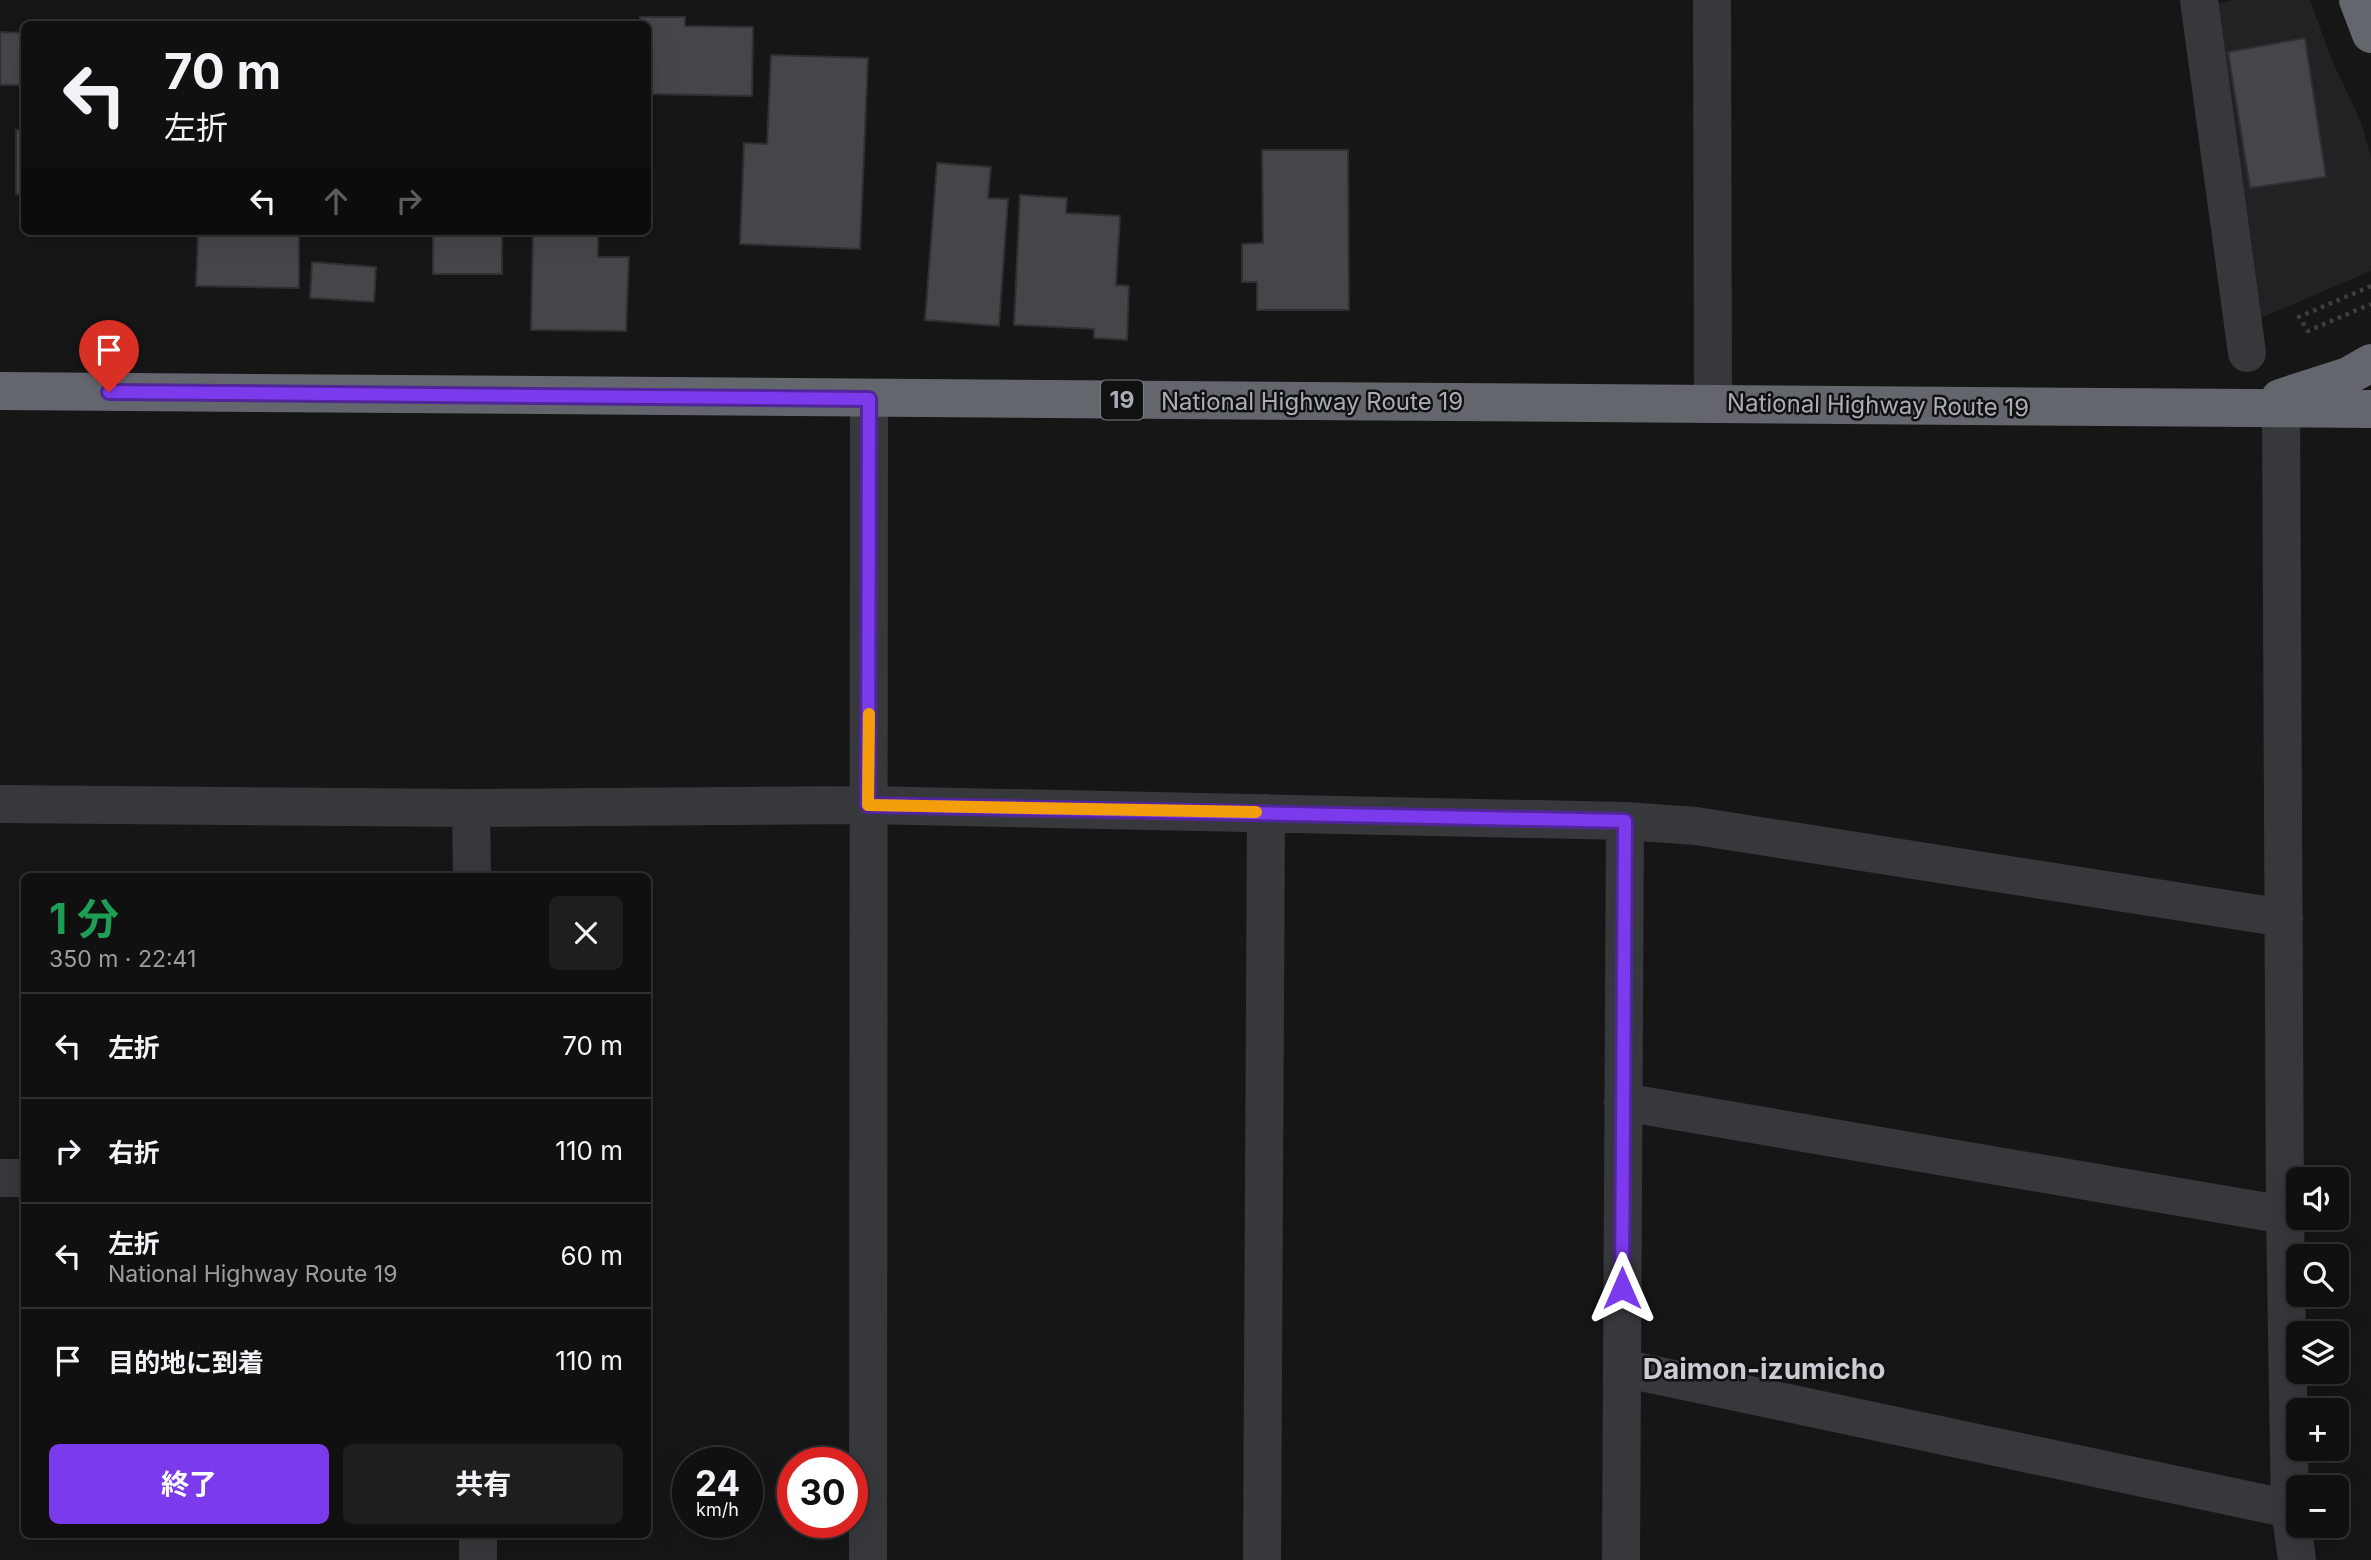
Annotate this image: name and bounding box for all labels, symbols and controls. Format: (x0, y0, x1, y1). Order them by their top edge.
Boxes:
text: 70 m (164, 42, 281, 101)
icon: left (49, 49, 140, 140)
text: 左折 (164, 108, 228, 147)
icon: left (244, 182, 282, 220)
icon: ahead (317, 182, 355, 220)
icon: right (390, 182, 428, 220)
pin (79, 320, 139, 392)
icon: arrive (90, 331, 128, 369)
road number: 19 (1101, 380, 1143, 420)
street label: National Highway Route 19 (1161, 387, 1463, 416)
street label: National Highway Route 19 (1727, 388, 2029, 422)
text: 1 分 (49, 893, 119, 944)
button: close (549, 896, 623, 970)
text: 350 m · 22:41 (49, 945, 196, 973)
icon: left (49, 1027, 87, 1065)
text: 70 m (562, 1030, 623, 1061)
text: 左折 (108, 1032, 160, 1063)
icon: right (49, 1132, 87, 1170)
text: 110 m (555, 1135, 623, 1166)
text: 右折 (108, 1137, 160, 1168)
map controls (2286, 1167, 2349, 1538)
button: sound (2286, 1167, 2349, 1230)
text: 左折 (108, 1228, 160, 1259)
icon: left (49, 1237, 87, 1275)
text: 60 m (560, 1240, 623, 1271)
button: search (2286, 1244, 2349, 1307)
position arrow (1585, 1251, 1659, 1325)
text: National Highway Route 19 (108, 1260, 398, 1288)
button: layers (2286, 1321, 2349, 1384)
icon: arrive (49, 1342, 87, 1380)
text: 110 m (555, 1345, 623, 1376)
text: 目的地に到着 (108, 1347, 264, 1378)
district label: Daimon-izumicho (1643, 1352, 1885, 1386)
button: + (2286, 1398, 2349, 1461)
button: 終了 (49, 1444, 329, 1524)
button: 共有 (343, 1444, 623, 1524)
speed limit sign: 30 (777, 1447, 868, 1538)
text: 24 (695, 1462, 740, 1504)
button: − (2286, 1475, 2349, 1538)
text: km/h (696, 1499, 739, 1520)

